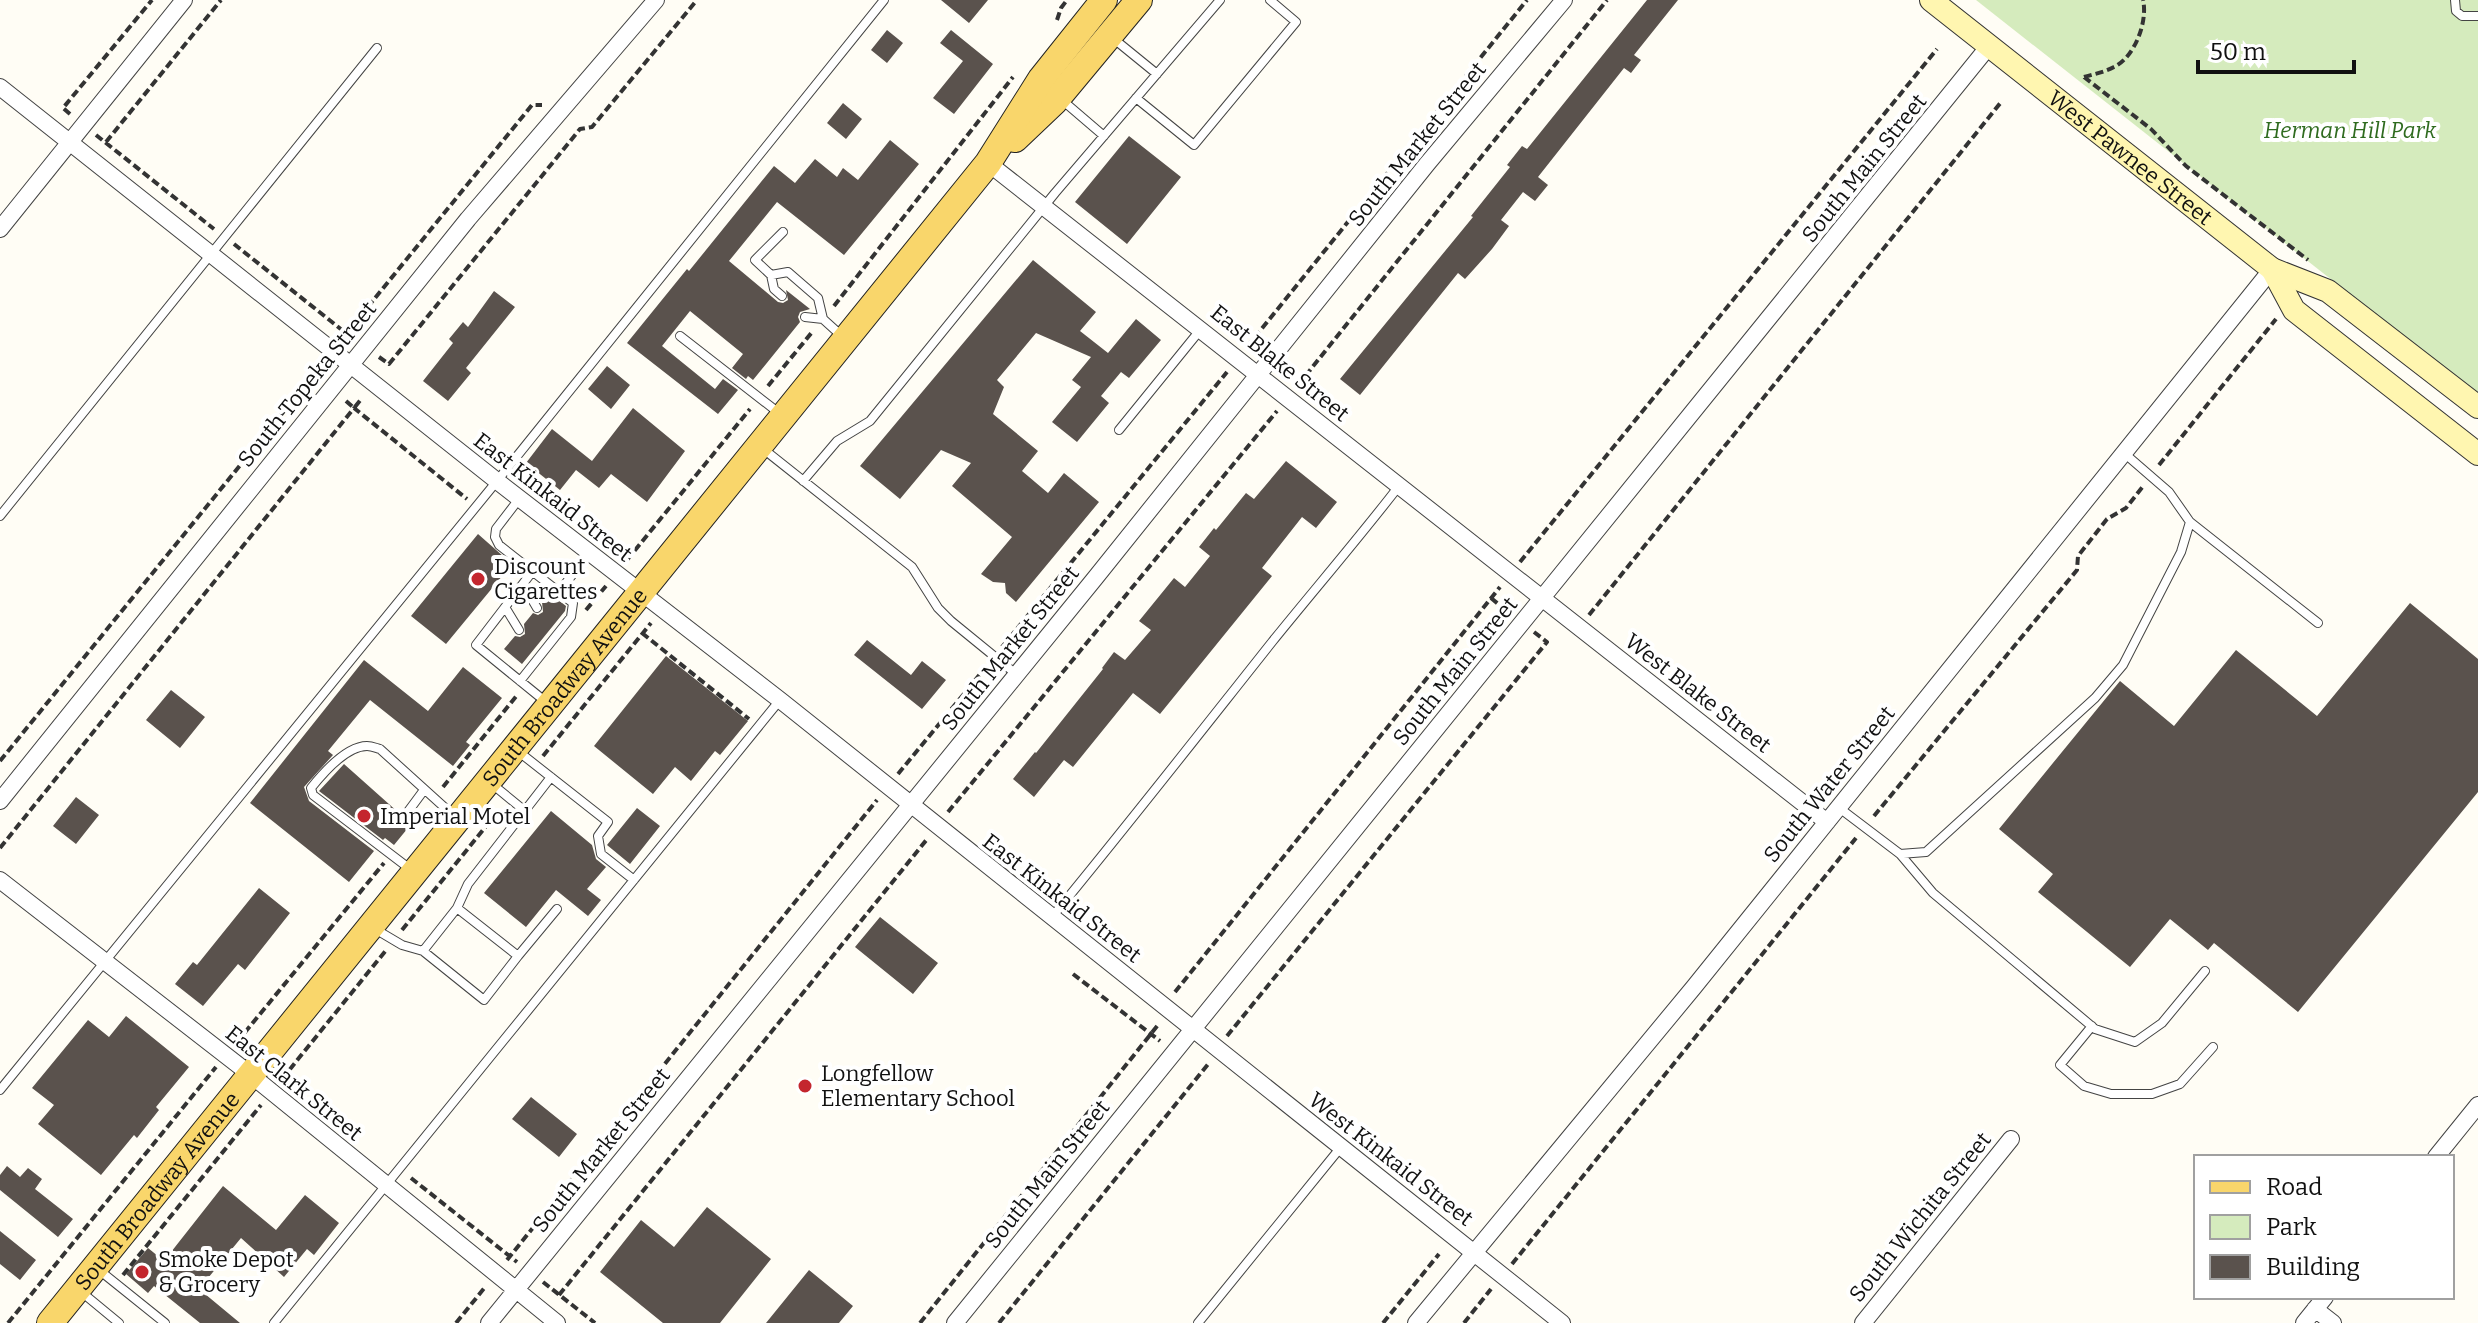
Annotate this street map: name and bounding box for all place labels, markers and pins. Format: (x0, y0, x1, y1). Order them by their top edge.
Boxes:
place label: Discount Cigarettes (494, 553, 598, 605)
marker: Discount Cigarettes (469, 570, 487, 588)
place label: Imperial Motel (380, 803, 530, 830)
marker: Imperial Motel (355, 807, 373, 825)
place label: Longfellow Elementary School (821, 1060, 1015, 1112)
marker: Longfellow Elementary School (796, 1077, 814, 1095)
place label: Smoke Depot & Grocery (158, 1246, 294, 1298)
marker: Smoke Depot & Grocery (133, 1263, 151, 1281)

